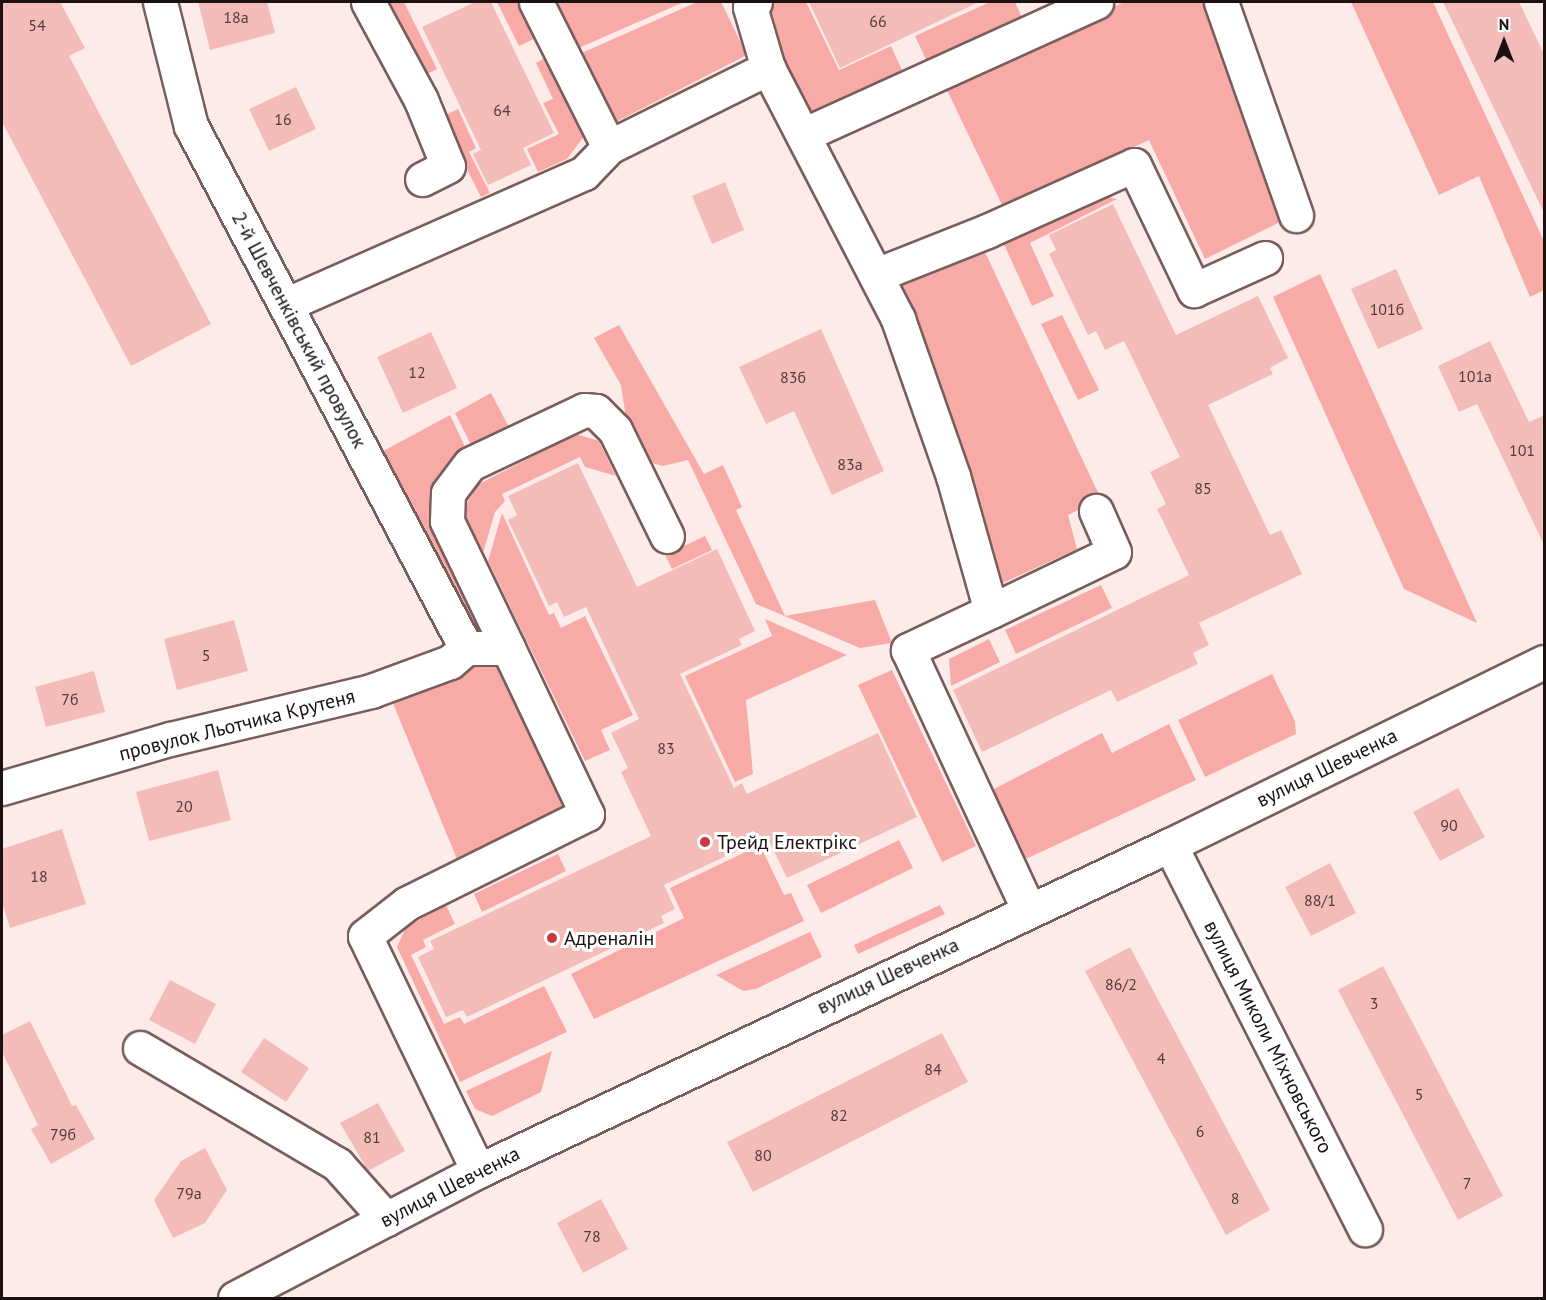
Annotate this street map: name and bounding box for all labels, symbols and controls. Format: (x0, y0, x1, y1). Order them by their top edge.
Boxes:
house number: 18а (223, 7, 249, 27)
house number: 66 (869, 11, 887, 31)
north arrow (1474, 12, 1534, 72)
text: N (1499, 14, 1509, 34)
house number: 54 (28, 15, 46, 35)
house number: 64 (493, 100, 511, 120)
house number: 16 (274, 109, 292, 129)
street label: 2-й Шевченківський провулок (226, 208, 372, 452)
house number: 101б (1370, 299, 1404, 319)
house number: 12 (408, 362, 426, 382)
house number: 101а (1458, 366, 1492, 386)
house number: 83б (780, 367, 806, 387)
house number: 101 (1509, 440, 1535, 460)
house number: 83а (837, 454, 863, 474)
house number: 85 (1194, 478, 1212, 498)
house number: 5 (202, 645, 210, 665)
street label: провулок Льотчика Крутеня (116, 684, 358, 766)
house number: 7б (61, 689, 79, 709)
street label: вулиця Шевченка (1253, 724, 1401, 812)
house number: 83 (657, 738, 675, 758)
house number: 20 (175, 796, 193, 816)
house number: 90 (1440, 815, 1458, 835)
place label: Трейд Електрікс (717, 830, 857, 854)
marker: Трейд Електрікс (698, 835, 712, 849)
house number: 18 (30, 866, 48, 886)
house number: 88/1 (1304, 890, 1336, 910)
street label: вулиця Миколи Міхновського (1199, 917, 1337, 1157)
place label: Адреналін (564, 926, 654, 950)
marker: Адреналін (545, 931, 559, 945)
street label: вулиця Шевченка (813, 933, 963, 1019)
house number: 86/2 (1105, 974, 1137, 994)
house number: 3 (1370, 993, 1378, 1013)
house number: 4 (1157, 1048, 1165, 1068)
house number: 84 (924, 1059, 942, 1079)
house number: 5 (1415, 1084, 1423, 1104)
house number: 82 (830, 1105, 848, 1125)
house number: 6 (1196, 1121, 1204, 1141)
house number: 79б (50, 1124, 76, 1144)
house number: 81 (363, 1127, 381, 1147)
street label: вулиця Шевченка (376, 1141, 524, 1233)
house number: 80 (754, 1145, 772, 1165)
house number: 7 (1463, 1173, 1471, 1193)
house number: 79а (176, 1183, 202, 1203)
house number: 8 (1231, 1188, 1239, 1208)
house number: 78 (583, 1226, 601, 1246)

